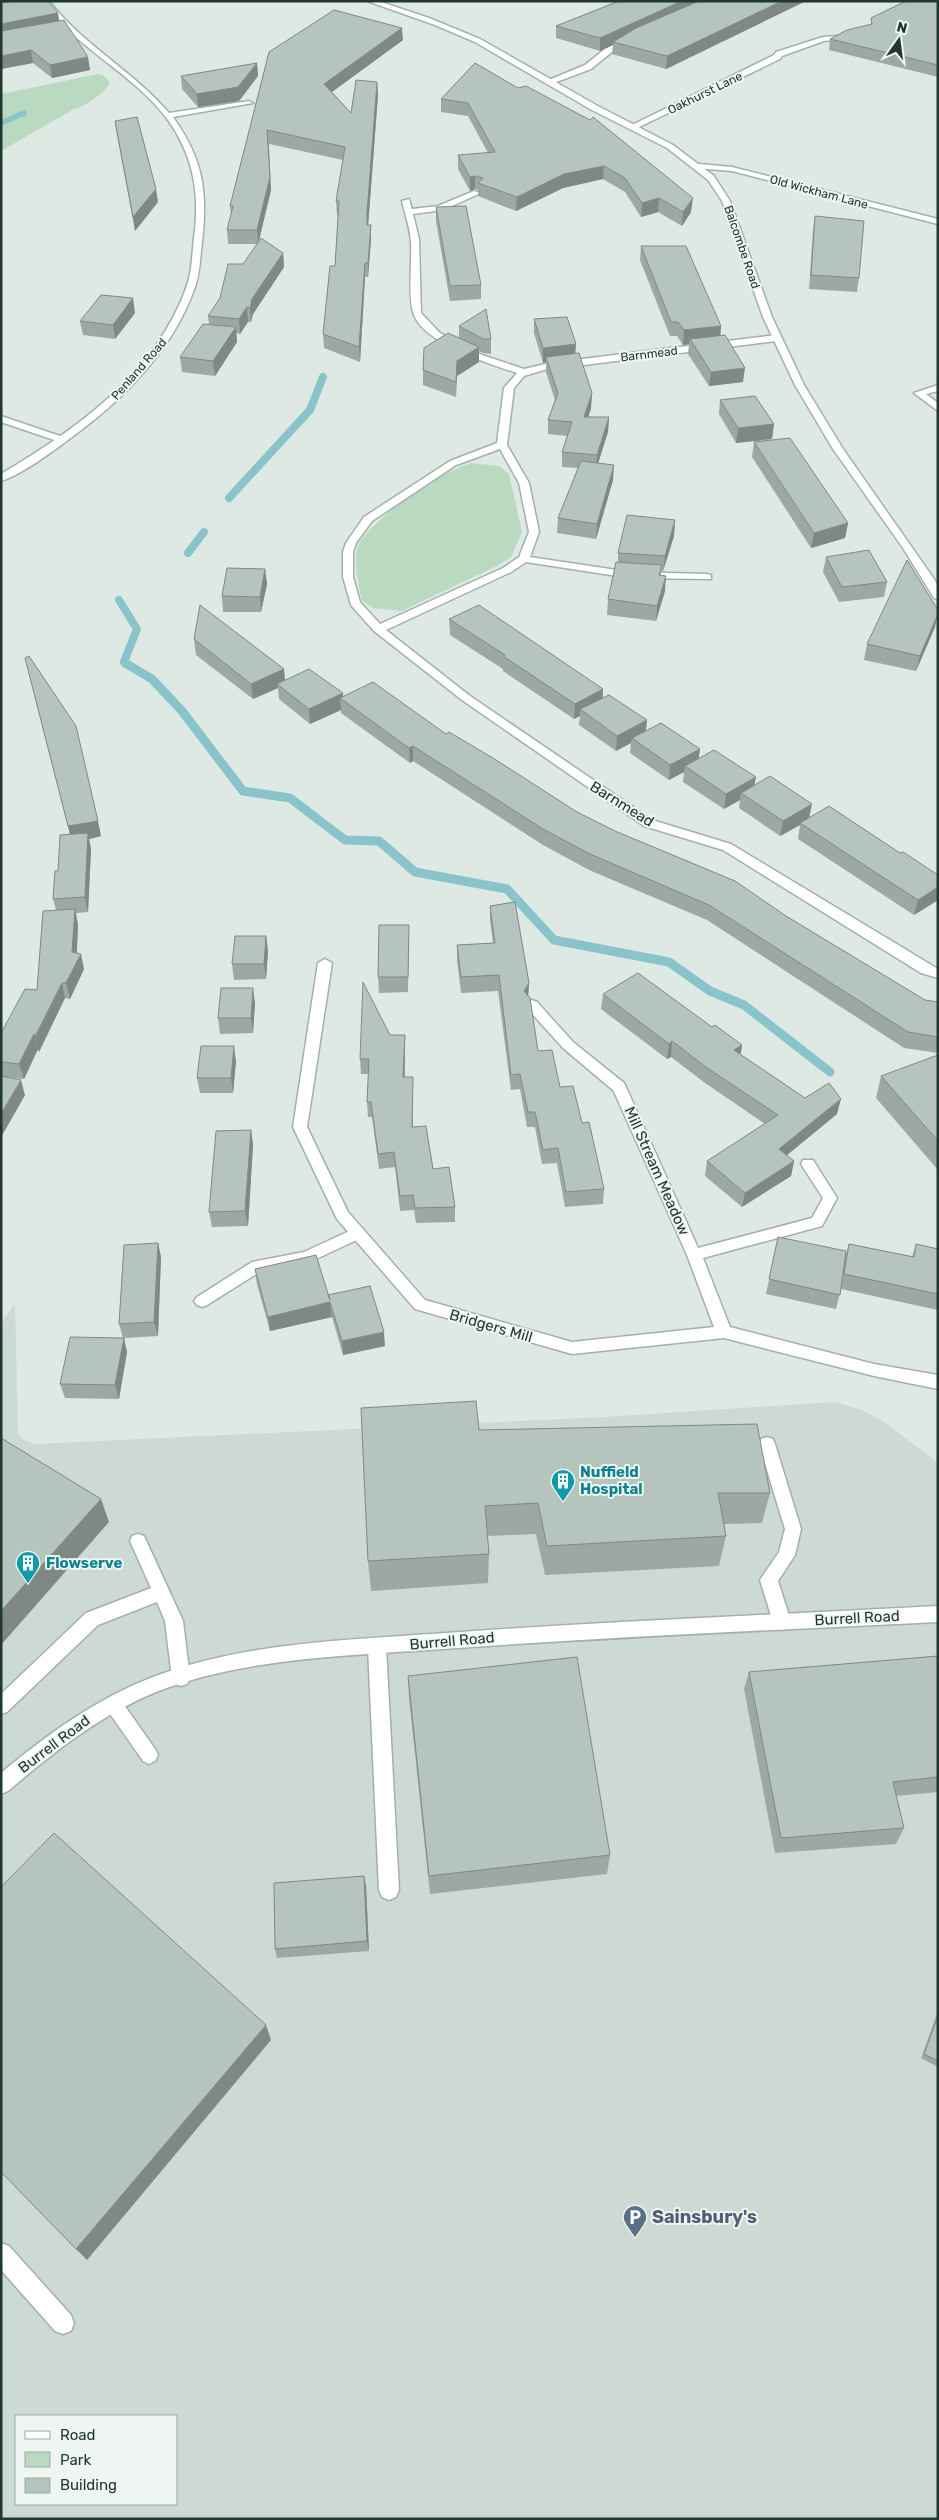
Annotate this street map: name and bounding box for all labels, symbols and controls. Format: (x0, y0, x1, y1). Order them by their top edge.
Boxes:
north arrow (874, 15, 924, 65)
text: N (895, 18, 909, 37)
street label: Oakhurst Lane (665, 69, 745, 117)
street label: Old Wickham Lane (768, 172, 870, 212)
street label: Balcombe Road (721, 204, 763, 290)
street label: Penland Road (108, 335, 170, 403)
street label: Barnmead (620, 344, 678, 364)
street label: Barnmead (587, 777, 657, 831)
street label: Mill Stream Meadow (621, 1104, 693, 1238)
street label: Bridgers Mill (447, 1306, 535, 1346)
place label: Nuffield Hospital (580, 1463, 643, 1498)
building icon: Nuffield Hospital (550, 1468, 576, 1502)
building icon: Flowserve (15, 1550, 41, 1584)
place label: Flowserve (46, 1554, 122, 1572)
street label: Burrell Road (814, 1607, 900, 1629)
street label: Burrell Road (409, 1628, 495, 1654)
street label: Burrell Road (15, 1711, 93, 1777)
parking icon: Sainsbury's (622, 2204, 648, 2238)
place label: Sainsbury's (652, 2206, 757, 2228)
legend (15, 2415, 178, 2505)
text: Road (60, 2426, 96, 2444)
text: Park (60, 2451, 91, 2469)
text: Building (60, 2476, 117, 2494)

